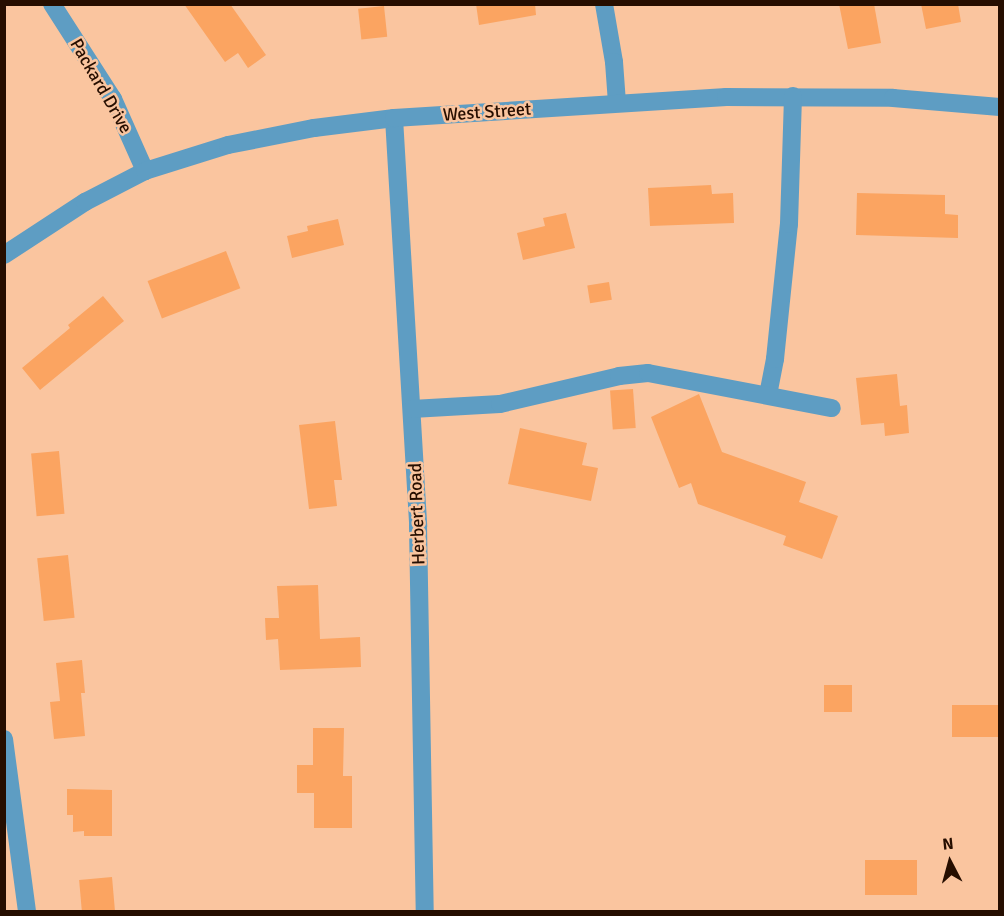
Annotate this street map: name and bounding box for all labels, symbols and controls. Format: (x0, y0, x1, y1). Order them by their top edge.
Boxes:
street label: Packard Drive (65, 35, 137, 137)
street label: West Street (442, 98, 532, 126)
street label: Herbert Road (404, 463, 430, 565)
north arrow (920, 832, 980, 892)
text: N (942, 834, 955, 855)

